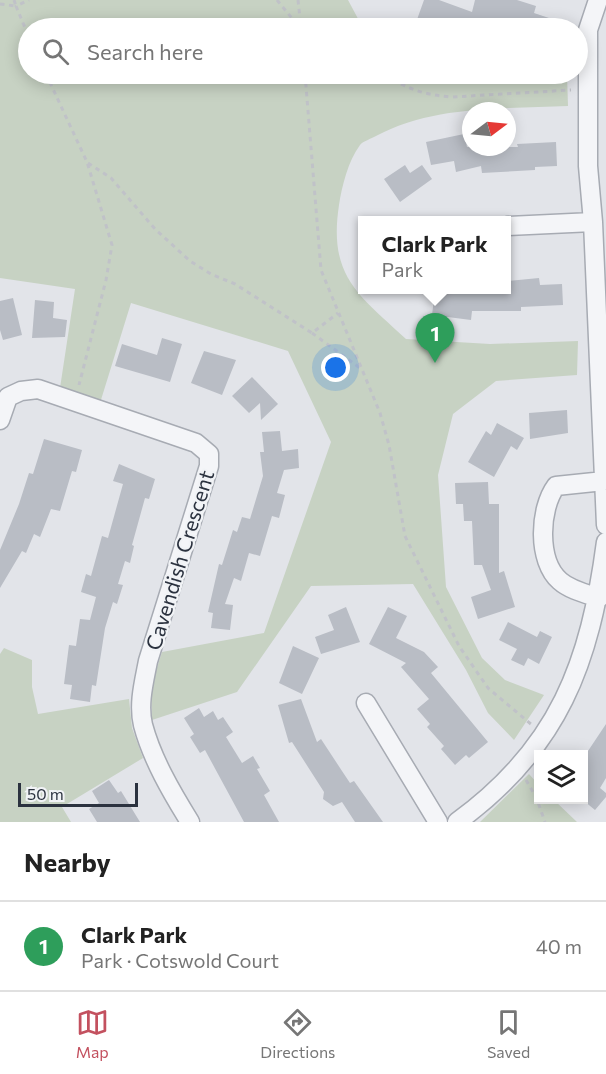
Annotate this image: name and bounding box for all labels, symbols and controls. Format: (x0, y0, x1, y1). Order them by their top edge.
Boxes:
search box (18, 18, 588, 84)
icon: search (39, 35, 72, 68)
text: Search here (87, 38, 203, 65)
north arrow (462, 102, 516, 156)
popup (358, 216, 511, 294)
text: Clark Park (381, 230, 488, 257)
text: Park (381, 257, 423, 281)
pin: 1 (416, 314, 454, 363)
your location (321, 353, 350, 382)
street label: Cavendish Crescent (140, 467, 218, 653)
map controls (534, 750, 588, 804)
button: layers (534, 750, 588, 804)
scale bar (18, 780, 138, 808)
text: 50 m (27, 784, 64, 803)
text: Nearby (24, 846, 111, 877)
text: Clark Park (81, 921, 187, 948)
text: 1 (39, 934, 48, 958)
text: 40 m (536, 934, 582, 958)
text: Park · Cotswold Court (81, 948, 279, 972)
tab: Map (76, 1006, 109, 1061)
tab: Directions (260, 1006, 335, 1061)
tab: Saved (487, 1006, 530, 1061)

